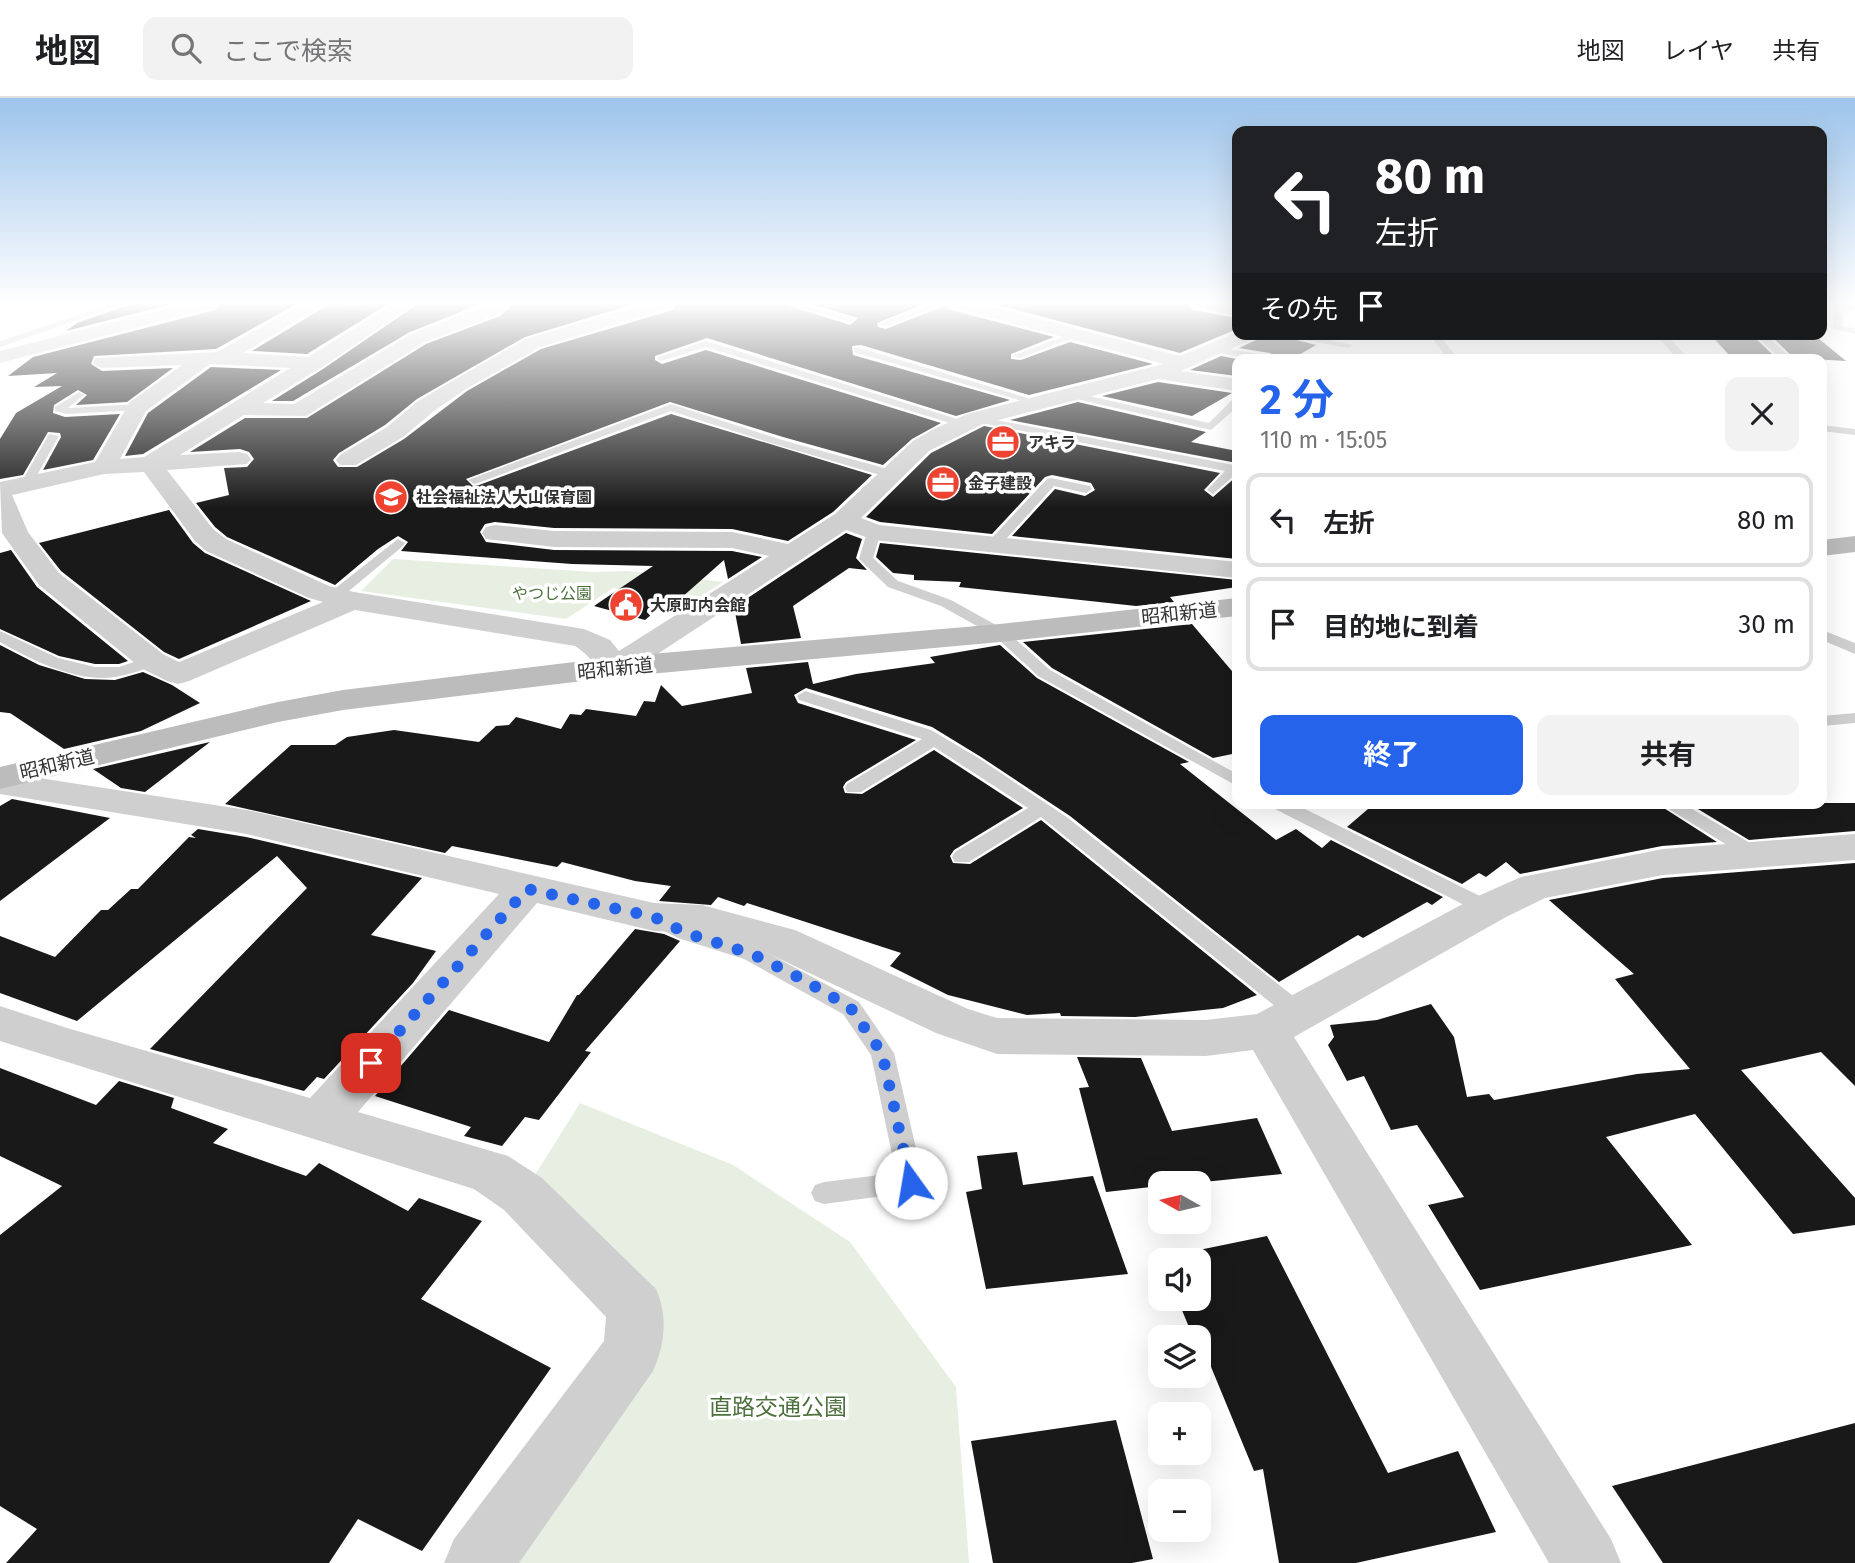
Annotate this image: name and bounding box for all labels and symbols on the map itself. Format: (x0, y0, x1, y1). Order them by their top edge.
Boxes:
office icon: アキラ (984, 423, 1022, 461)
place label: アキラ (1028, 433, 1076, 452)
office icon: 金子建設 (924, 464, 962, 502)
place label: 金子建設 (968, 474, 1032, 493)
school or university icon: 社会福祉法人大山保育園 (372, 478, 410, 516)
place label: 社会福祉法人大山保育園 (416, 488, 592, 507)
park label: やつじ公園 (512, 584, 592, 603)
public building icon: 大原町内会館 (607, 586, 645, 624)
place label: 大原町内会館 (650, 596, 746, 615)
street label: 昭和新道 (1140, 598, 1218, 629)
street label: 昭和新道 (576, 653, 654, 684)
street label: 昭和新道 (17, 745, 97, 784)
pin (341, 1033, 401, 1093)
position arrow (874, 1146, 948, 1220)
north arrow (1148, 1171, 1211, 1234)
park label: 直路交通公園 (709, 1393, 847, 1421)

